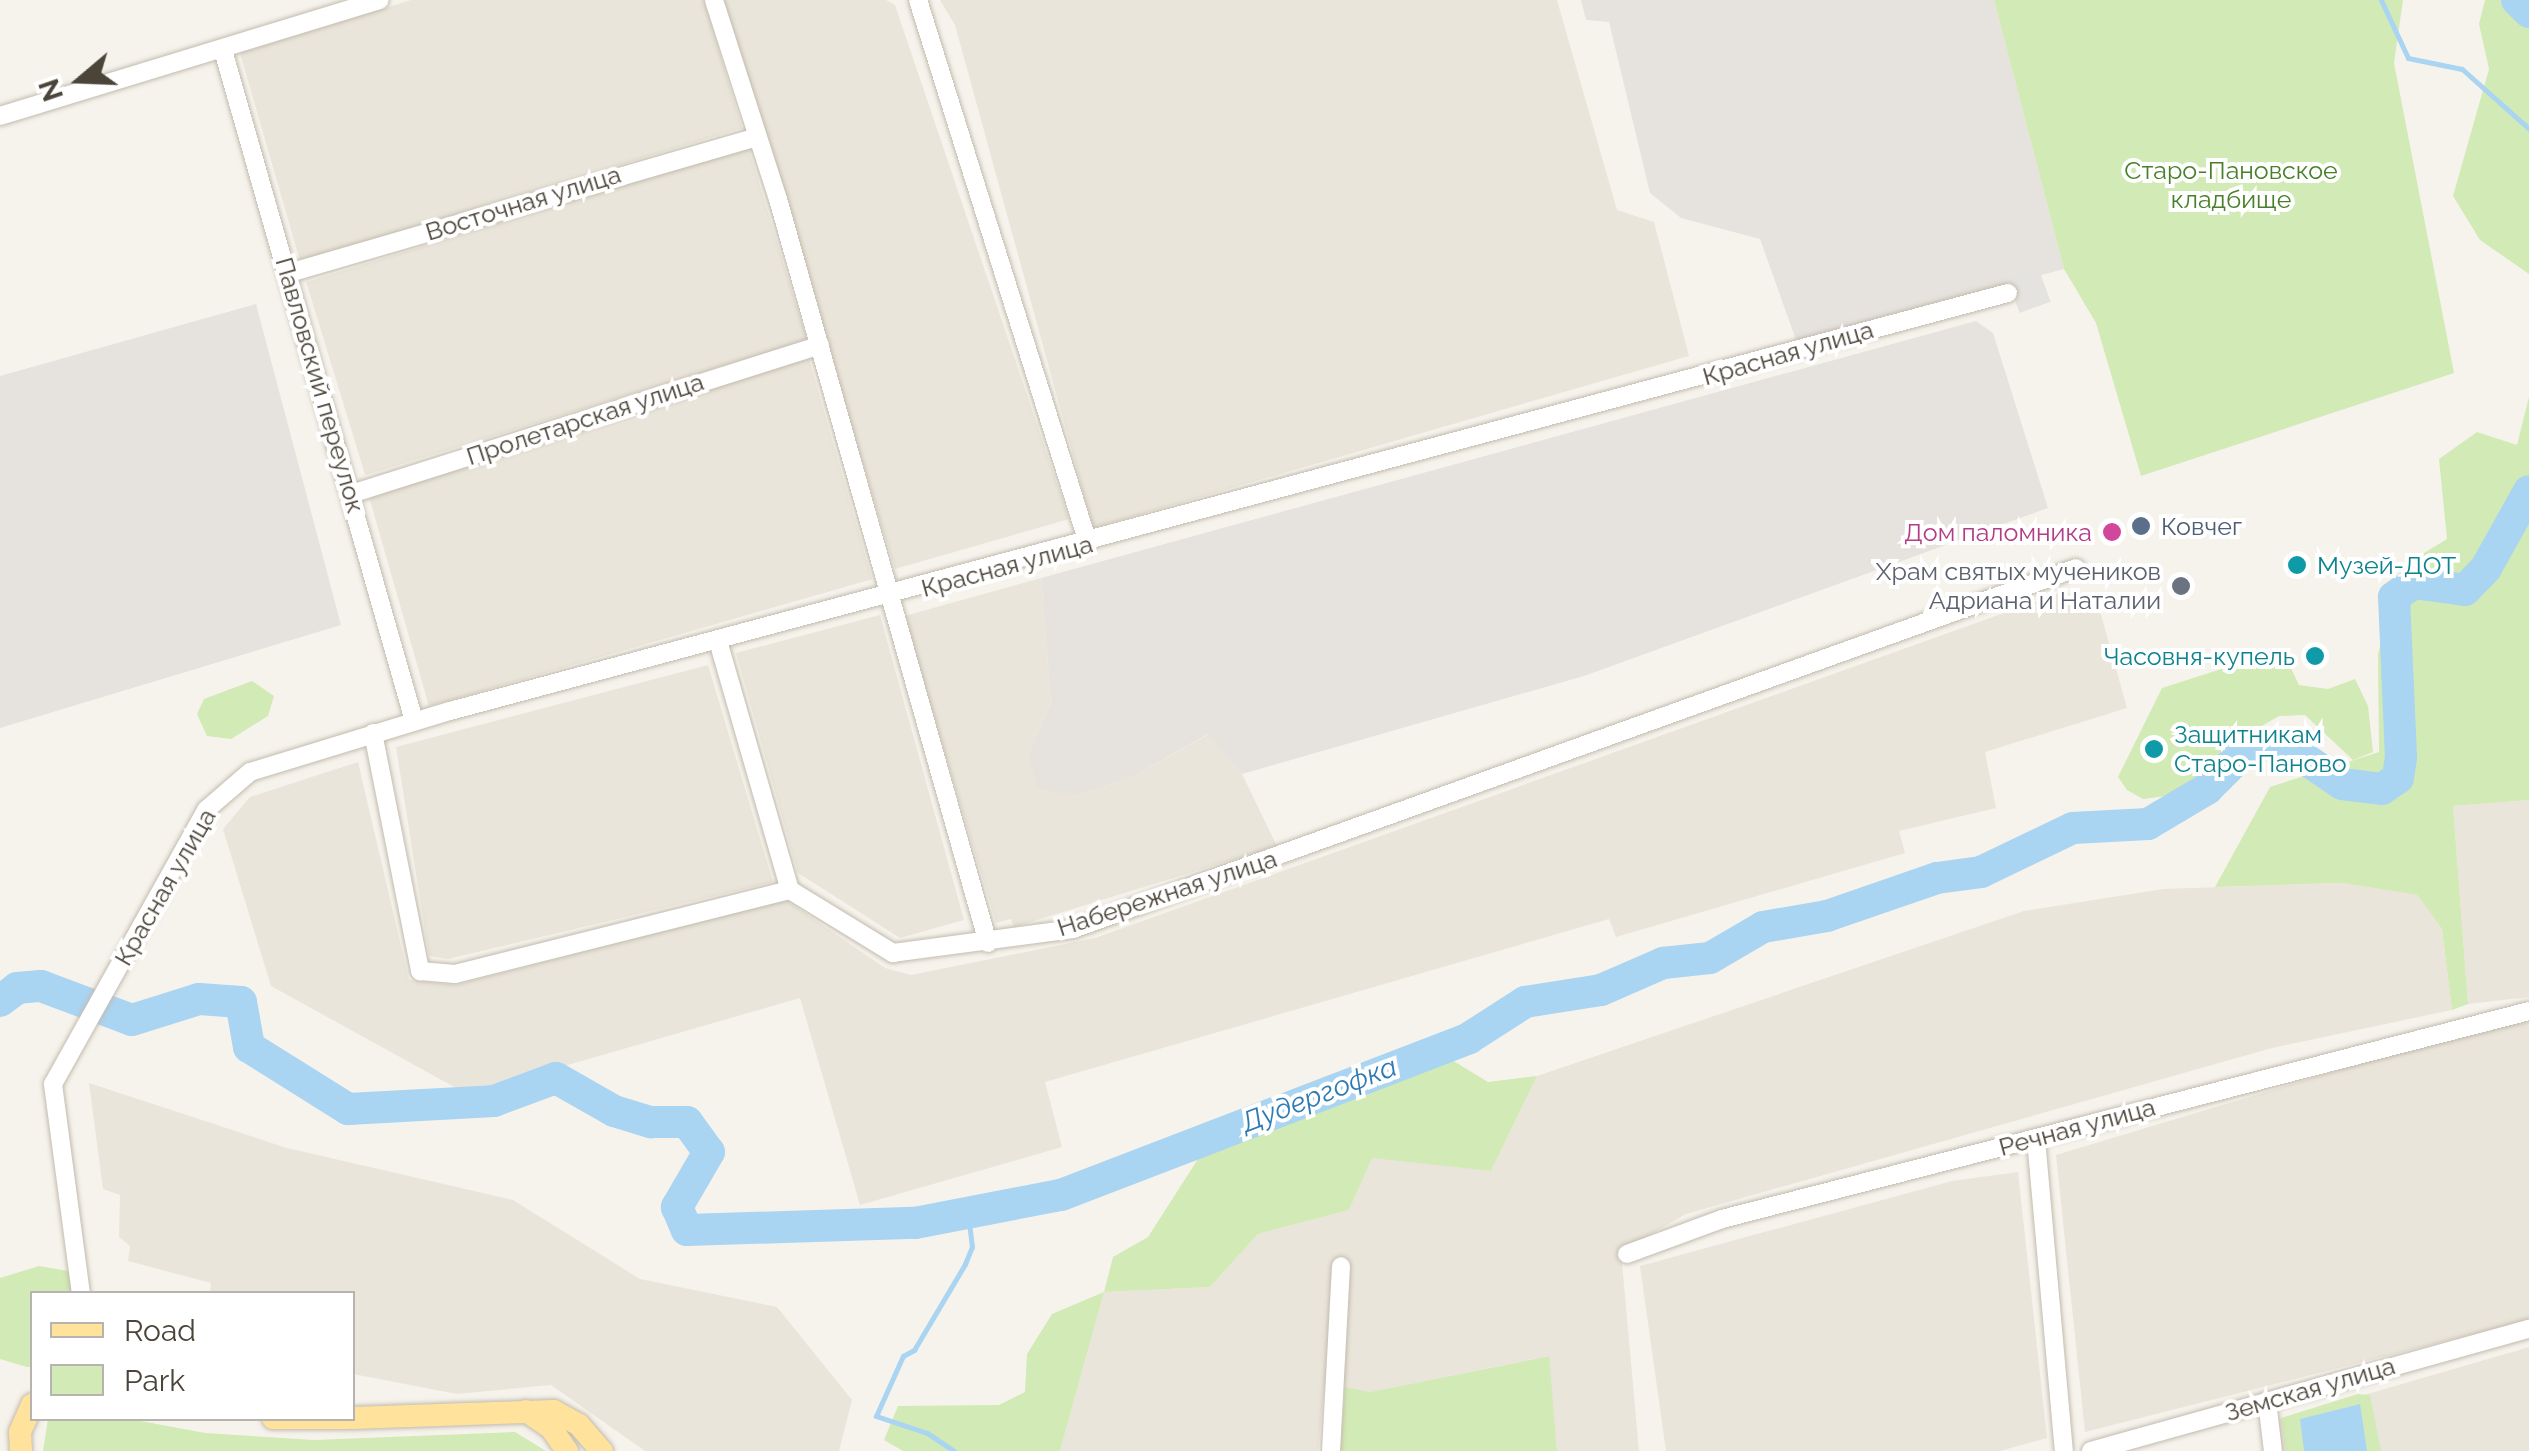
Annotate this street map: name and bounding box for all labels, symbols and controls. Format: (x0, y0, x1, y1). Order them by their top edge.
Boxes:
north arrow (30, 30, 130, 130)
text: N (32, 74, 70, 105)
park label: Старо-Пановское кладбище (2124, 156, 2338, 215)
street label: Восточная улица (421, 159, 625, 247)
street label: Павловский переулок (269, 254, 371, 516)
street label: Красная улица (1699, 314, 1877, 392)
street label: Пролетарская улица (462, 366, 708, 472)
place label: Ковчег (2161, 511, 2242, 541)
marker: Ковчег (2130, 515, 2152, 537)
place label: Дом паломника (1904, 517, 2092, 547)
marker: Дом паломника (2101, 521, 2123, 543)
street label: Красная улица (918, 529, 1096, 603)
place label: Музей-ДОТ (2317, 550, 2456, 580)
marker: Музей-ДОТ (2286, 554, 2308, 576)
place label: Храм святых мучеников Адриана и Наталии (1876, 557, 2161, 616)
marker: Храм святых мучеников Адриана и Наталии (2170, 575, 2192, 597)
place label: Часовня-купель (2104, 641, 2295, 671)
marker: Часовня-купель (2304, 645, 2326, 667)
place label: Защитникам Старо-Паново (2174, 720, 2347, 779)
marker: Защитникам Старо-Паново (2143, 738, 2165, 760)
street label: Красная улица (108, 803, 222, 971)
street label: Набережная улица (1053, 843, 1281, 943)
water label: Дудергофка (1236, 1050, 1402, 1140)
street label: Речная улица (1995, 1092, 2159, 1162)
legend (30, 1291, 355, 1421)
text: Road (124, 1313, 196, 1348)
street label: Земская улица (2221, 1350, 2399, 1428)
text: Park (124, 1363, 185, 1398)

